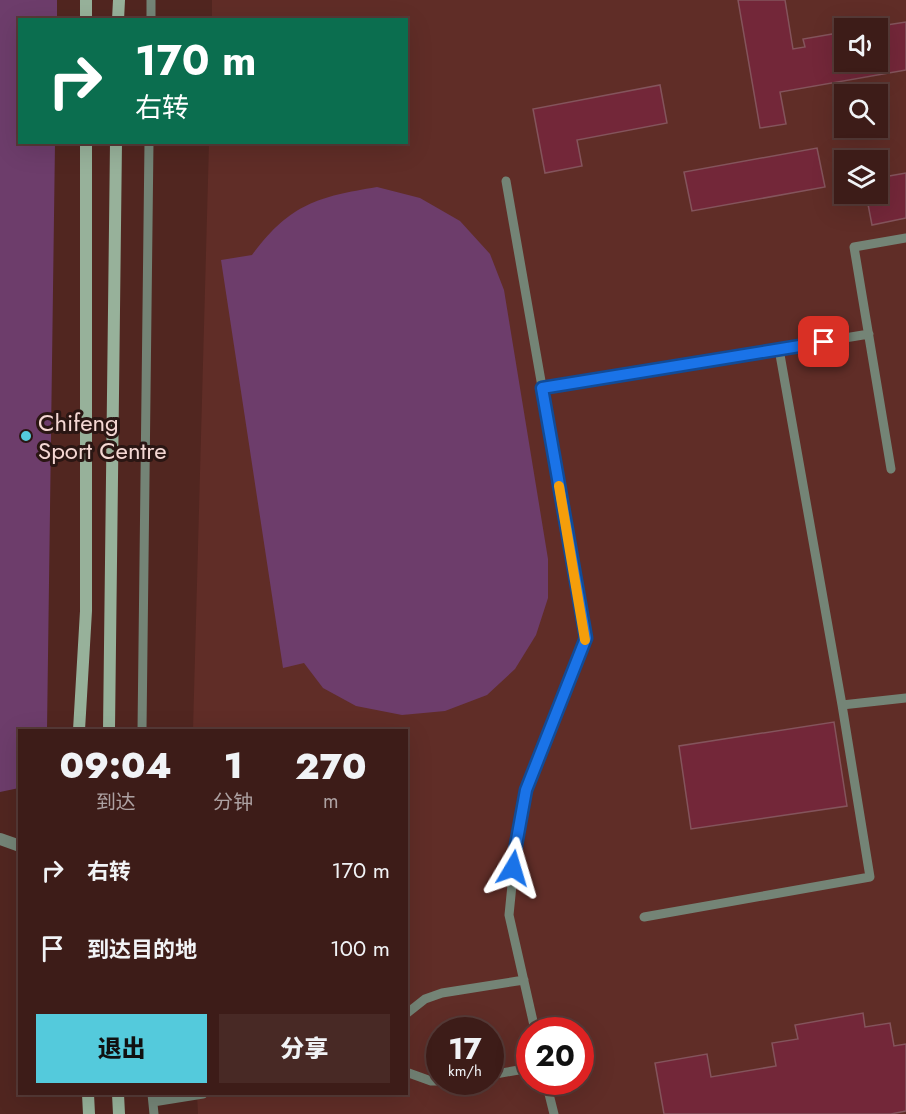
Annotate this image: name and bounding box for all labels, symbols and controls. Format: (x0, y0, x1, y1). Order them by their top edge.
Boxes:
map controls (834, 18, 888, 204)
button: sound (834, 18, 888, 72)
text: 170 m (135, 30, 257, 91)
icon: right (36, 42, 114, 120)
button: search (834, 84, 888, 138)
text: 右转 (135, 88, 189, 127)
button: layers (834, 150, 888, 204)
pin (798, 316, 849, 367)
icon: arrive (807, 325, 840, 358)
place label: Chifeng Sport Centre (38, 405, 167, 468)
marker: Chifeng Sport Centre (19, 429, 33, 443)
text: 09:04 (60, 739, 172, 791)
text: 1 (224, 739, 243, 791)
text: 270 (295, 740, 366, 792)
text: m (323, 787, 338, 816)
text: 到达 (96, 788, 136, 817)
text: 分钟 (213, 788, 253, 817)
position arrow (481, 836, 545, 900)
icon: right (36, 854, 69, 887)
text: 170 m (332, 854, 390, 886)
text: 右转 (87, 855, 131, 887)
icon: arrive (36, 932, 69, 965)
text: 100 m (330, 932, 390, 964)
text: 到达目的地 (87, 933, 197, 965)
button: 退出 (36, 1014, 207, 1083)
button: 分享 (219, 1014, 390, 1083)
speed limit sign: 20 (516, 1017, 594, 1095)
text: 17 (448, 1027, 482, 1070)
text: km/h (448, 1060, 482, 1082)

